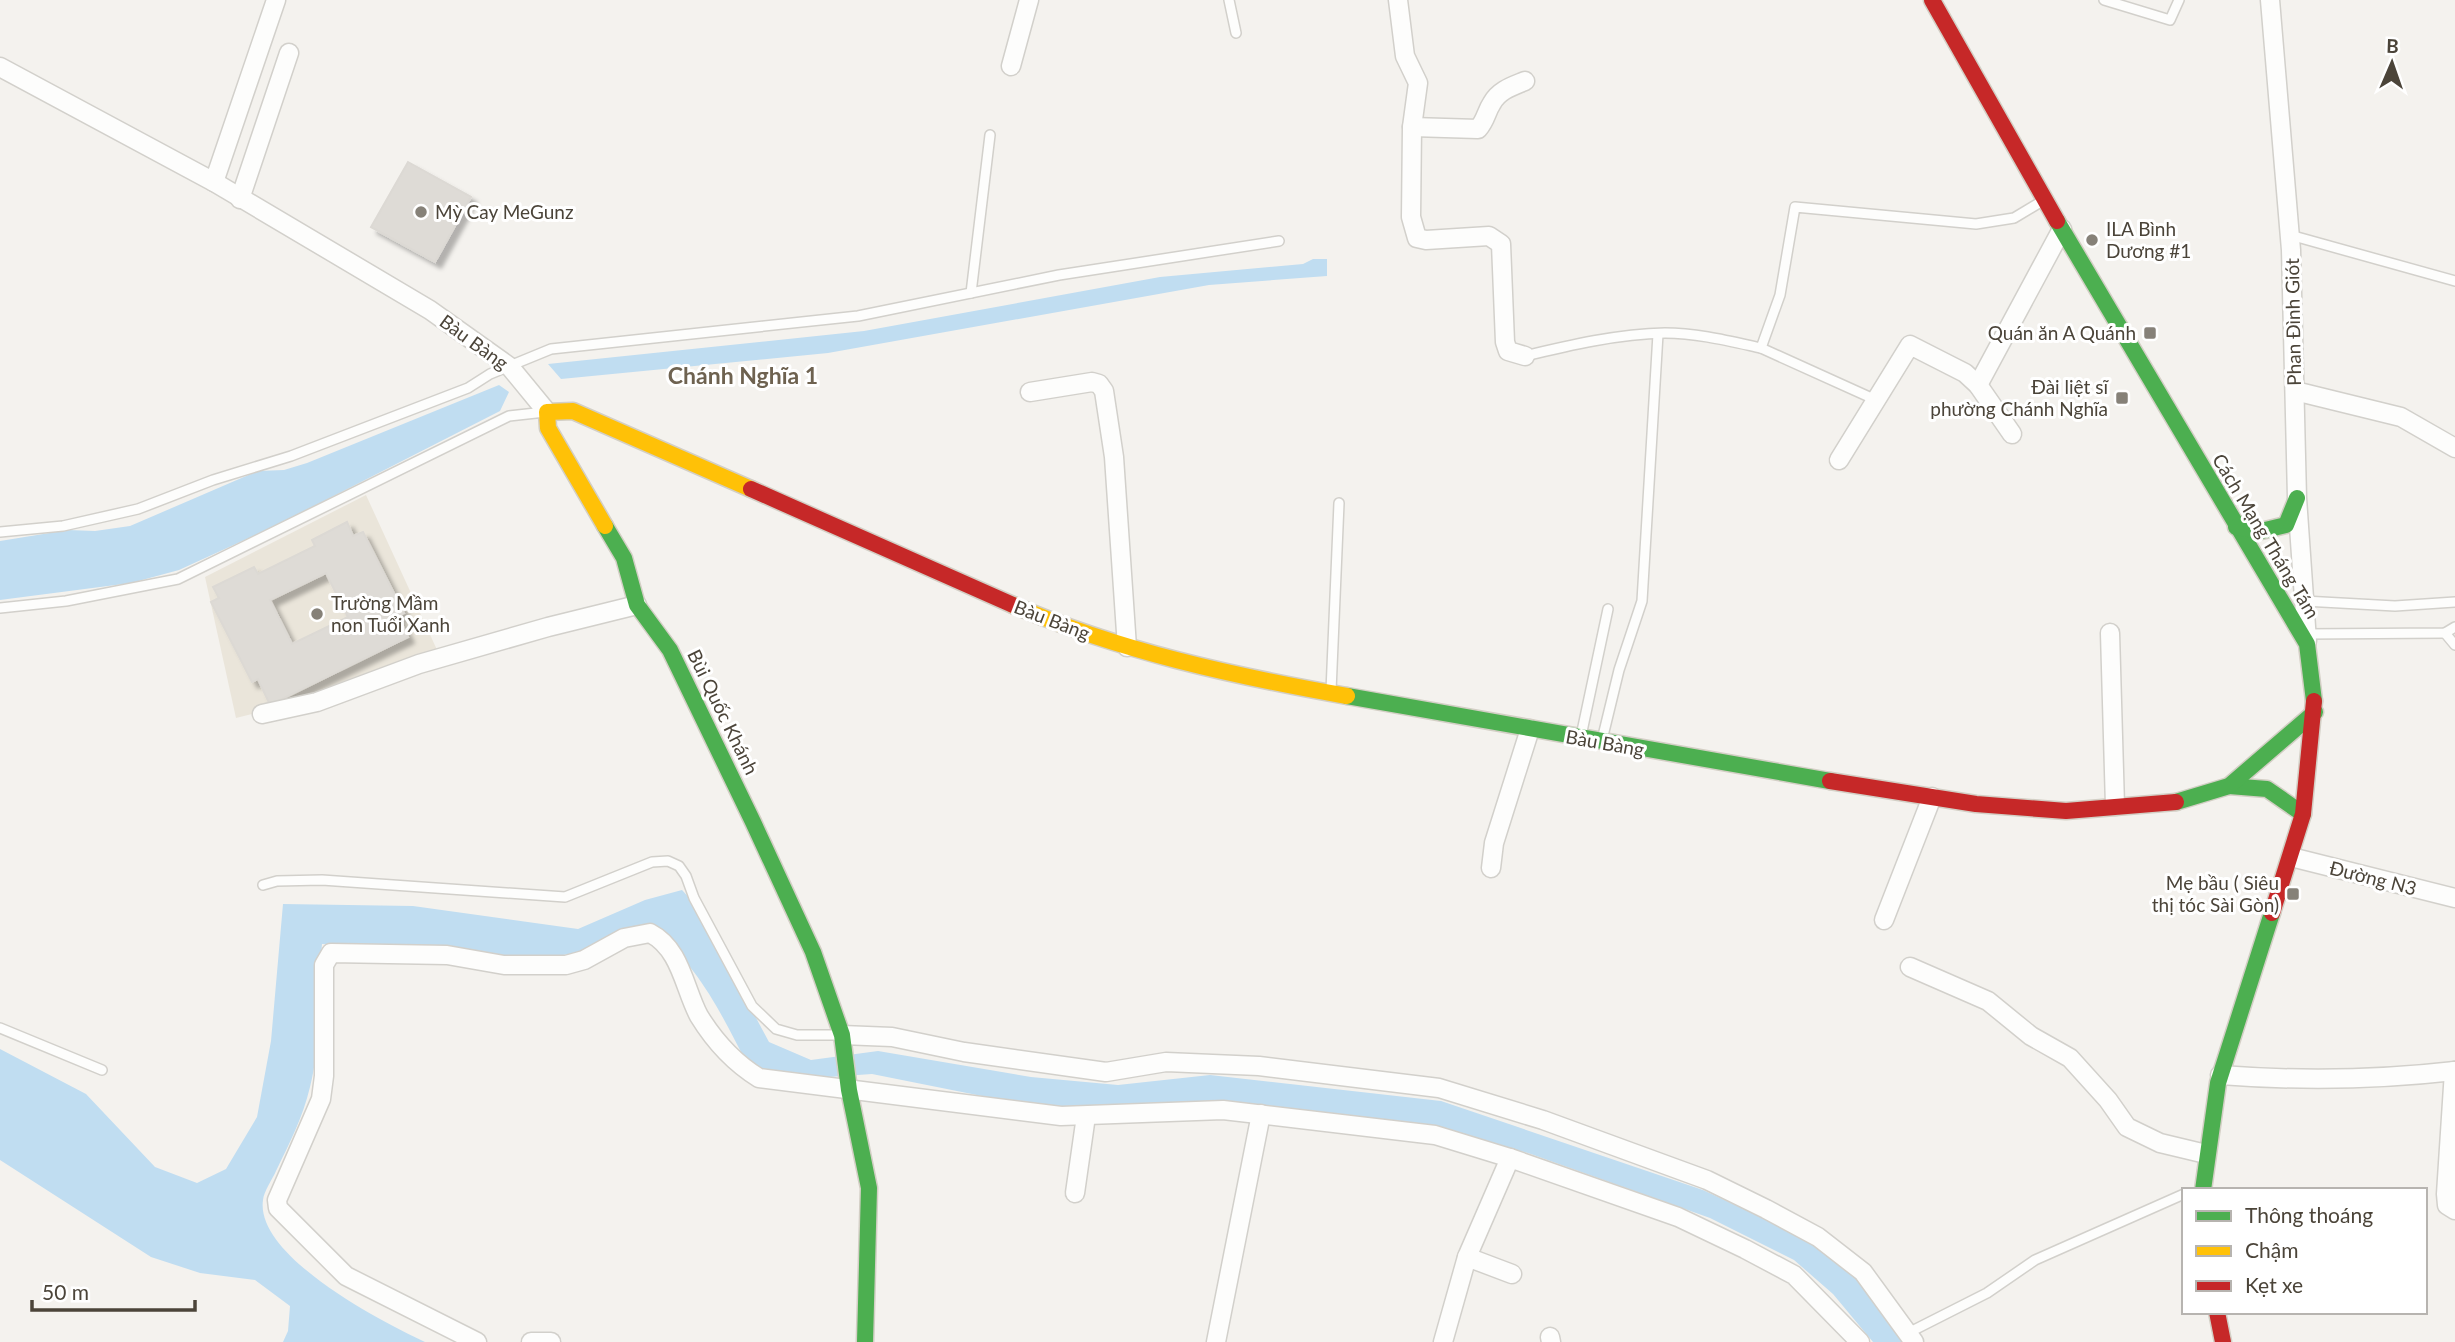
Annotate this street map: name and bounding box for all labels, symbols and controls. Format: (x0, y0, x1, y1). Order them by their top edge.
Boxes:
north arrow (2357, 28, 2427, 98)
text: B (2386, 34, 2399, 57)
place label: Mỳ Cay MeGunz (435, 200, 574, 223)
marker: Mỳ Cay MeGunz (413, 204, 429, 220)
place label: ILA Bình Dương #1 (2106, 217, 2191, 262)
marker: ILA Bình Dương #1 (2084, 232, 2100, 248)
street label: Phan Đình Giót (2280, 258, 2305, 386)
street label: Bàu Bàng (436, 309, 513, 374)
place label: Quán ăn A Quánh (1988, 321, 2136, 344)
marker: Quán ăn A Quánh (2142, 325, 2158, 341)
district label: Chánh Nghĩa 1 (668, 361, 818, 389)
place label: Đài liệt sĩ phường Chánh Nghĩa (1930, 375, 2109, 420)
marker: Đài liệt sĩ phường Chánh Nghĩa (2114, 390, 2130, 406)
street label: Cách Mạng Tháng Tám (2208, 449, 2325, 622)
place label: Trường Mầm non Tuổi Xanh (331, 591, 450, 636)
street label: Bàu Bàng (1011, 595, 1093, 644)
marker: Trường Mầm non Tuổi Xanh (309, 606, 325, 622)
street label: Bùi Quốc Khánh (683, 645, 764, 778)
street label: Bàu Bàng (1564, 724, 1646, 761)
street label: Đường N3 (2327, 856, 2419, 899)
place label: Mẹ bầu ( Siêu thị tóc Sài Gòn) (2152, 871, 2279, 916)
marker: Mẹ bầu ( Siêu thị tóc Sài Gòn) (2285, 886, 2301, 902)
legend (2182, 1188, 2427, 1314)
text: Thông thoáng (2245, 1202, 2373, 1227)
text: Chậm (2245, 1237, 2298, 1262)
scale bar (32, 1268, 194, 1312)
text: Kẹt xe (2245, 1272, 2303, 1297)
text: 50 m (42, 1279, 89, 1304)

